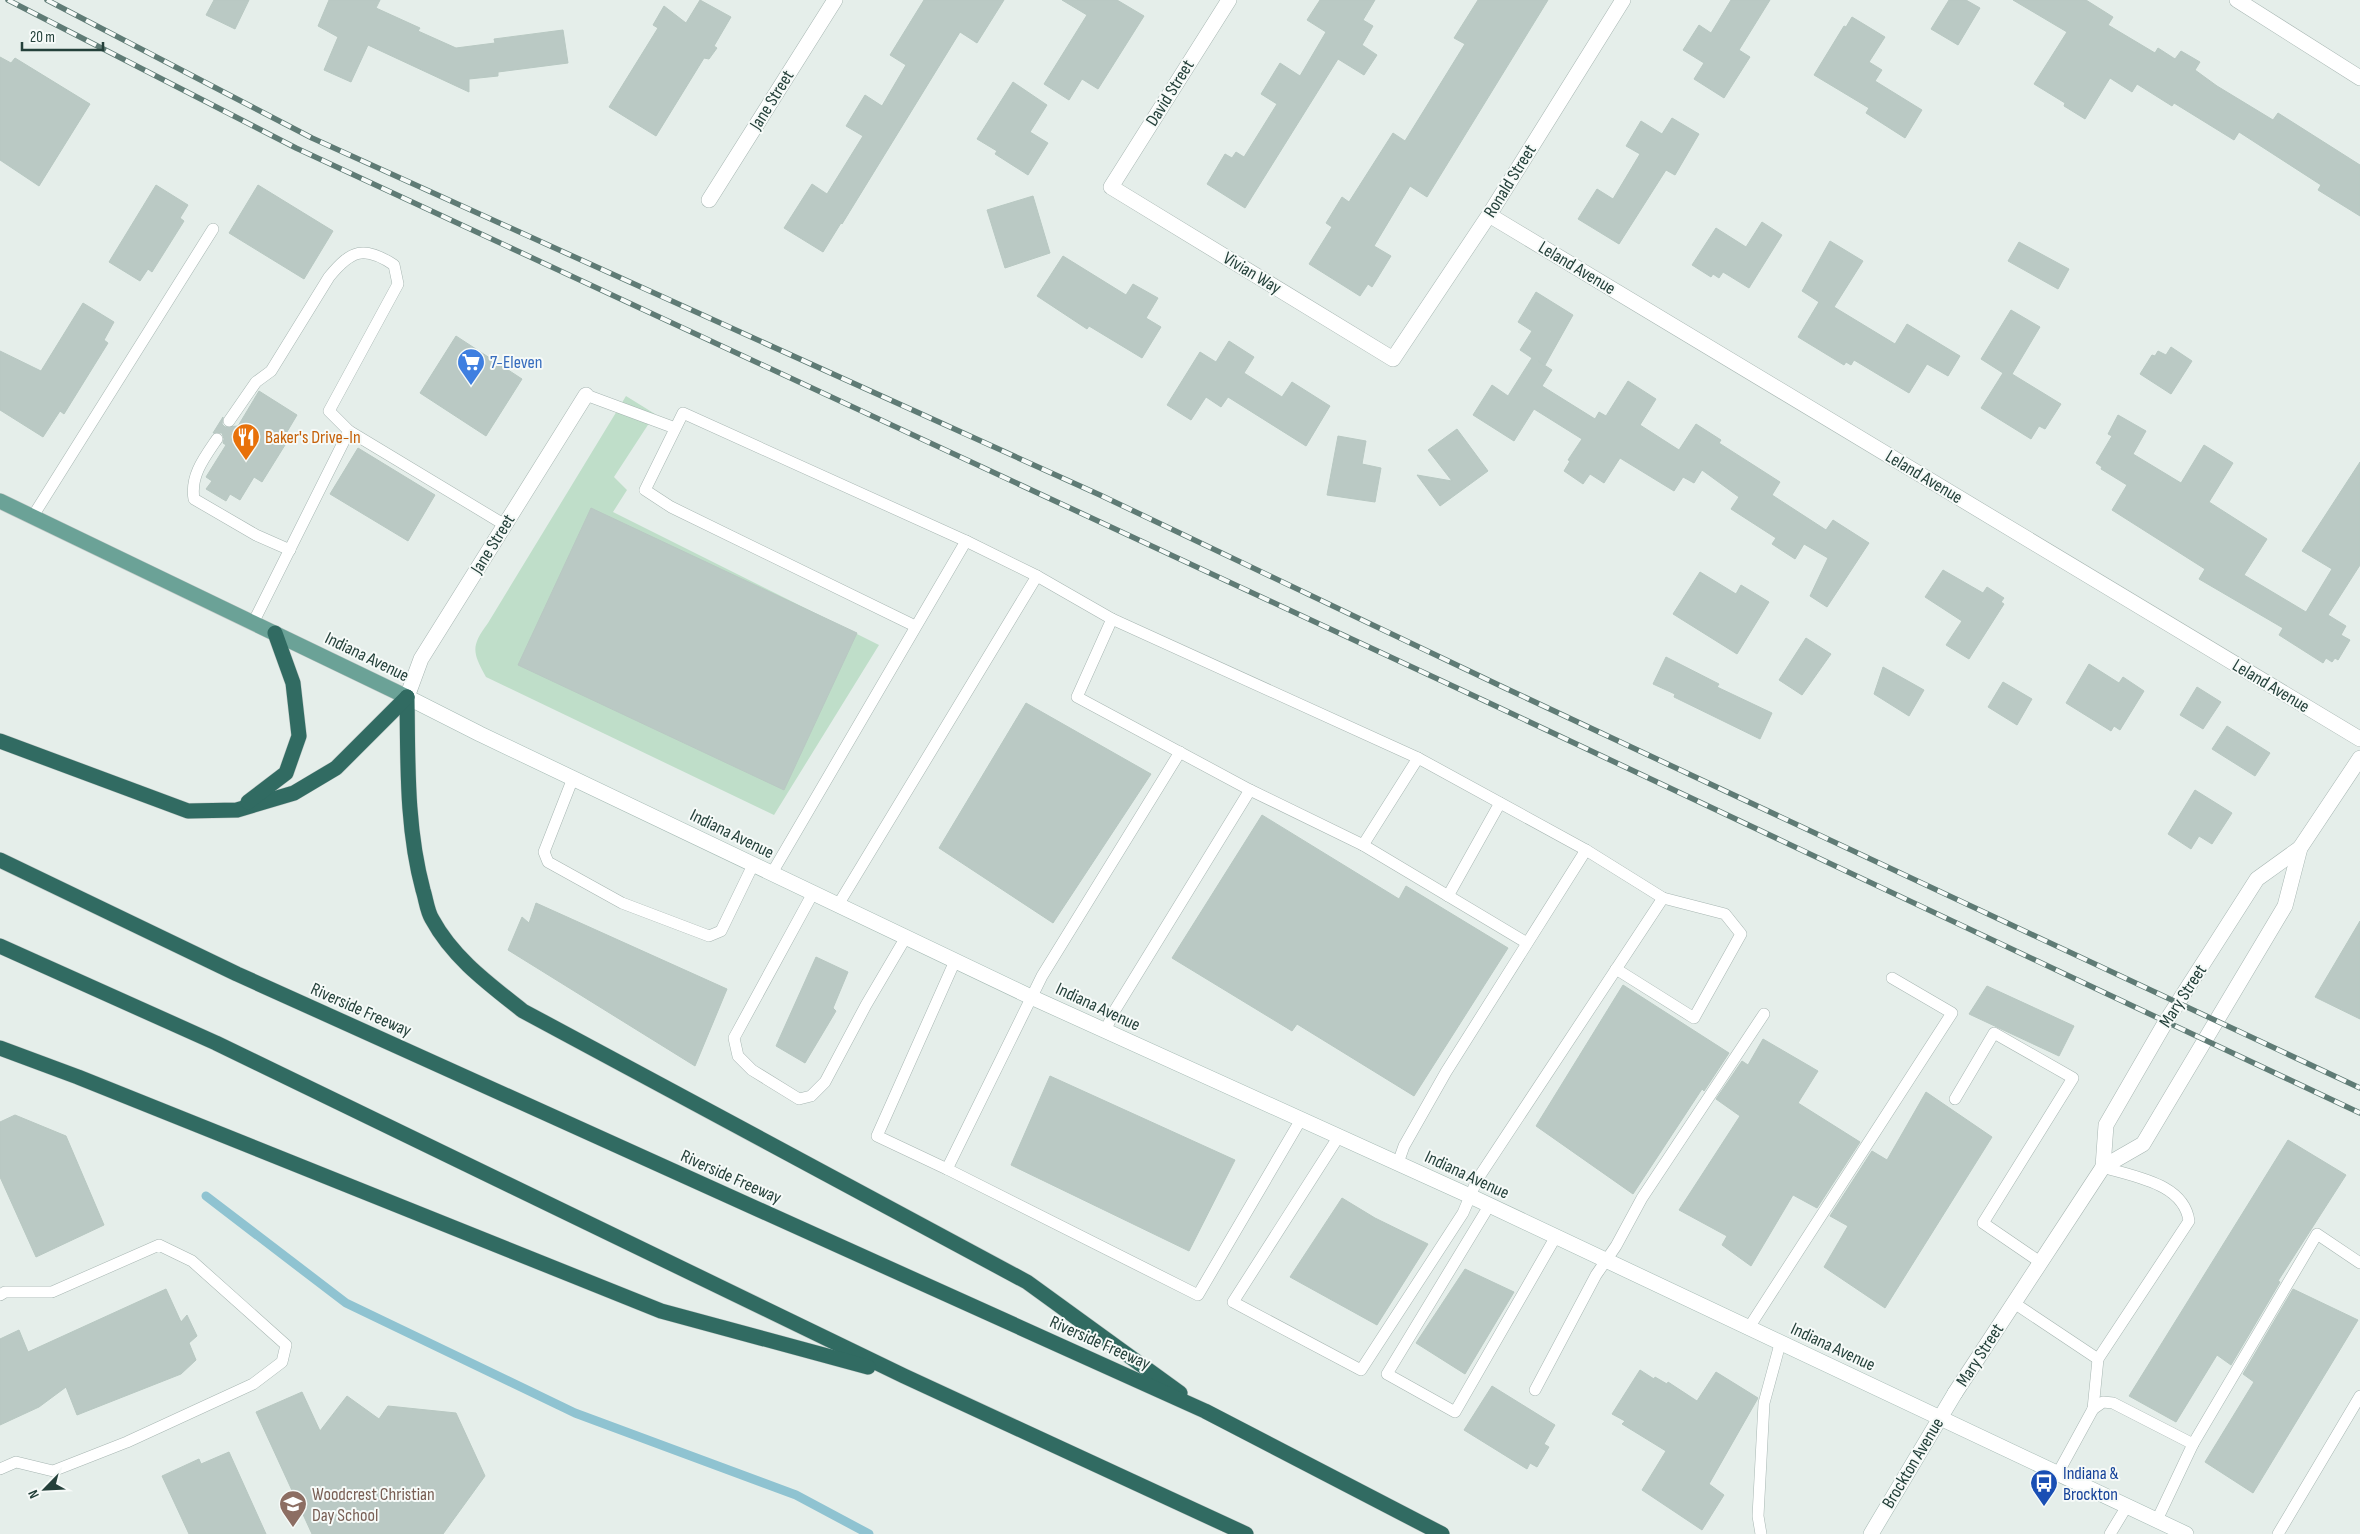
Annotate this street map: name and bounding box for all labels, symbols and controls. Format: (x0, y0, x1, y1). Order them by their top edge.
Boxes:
scale bar (22, 20, 104, 52)
text: 20 m (30, 28, 55, 47)
street label: David Street (1141, 56, 1199, 130)
street label: Jane Street (745, 66, 799, 135)
street label: Ronald Street (1479, 140, 1541, 221)
street label: Leland Avenue (1535, 237, 1619, 299)
street label: Vivian Way (1219, 247, 1285, 299)
supermarket icon: 7-Eleven (456, 347, 486, 386)
place label: 7-Eleven (490, 352, 543, 373)
restaurant icon: Baker's Drive-In (231, 422, 261, 461)
place label: Baker's Drive-In (265, 427, 361, 448)
street label: Leland Avenue (1882, 446, 1966, 508)
street label: Jane Street (466, 510, 520, 579)
street label: Indiana Avenue (322, 628, 412, 686)
street label: Leland Avenue (2229, 655, 2313, 717)
street label: Indiana Avenue (687, 805, 777, 863)
street label: Mary Street (2155, 960, 2211, 1031)
street label: Riverside Freeway (308, 978, 415, 1042)
street label: Indiana Avenue (1052, 978, 1144, 1036)
street label: Riverside Freeway (678, 1145, 785, 1209)
street label: Indiana Avenue (1421, 1146, 1513, 1204)
street label: Riverside Freeway (1047, 1311, 1154, 1375)
street label: Indiana Avenue (1787, 1318, 1879, 1376)
street label: Mary Street (1952, 1319, 2008, 1390)
street label: Brockton Avenue (1878, 1414, 1948, 1512)
place label: Indiana & Brockton (2063, 1463, 2119, 1505)
north arrow (20, 1464, 70, 1514)
bus stop icon: Indiana & Brockton (2029, 1468, 2059, 1507)
place label: Woodcrest Christian Day School (312, 1484, 435, 1526)
text: N (24, 1487, 43, 1501)
school or university icon: Woodcrest Christian Day School (278, 1489, 308, 1528)

